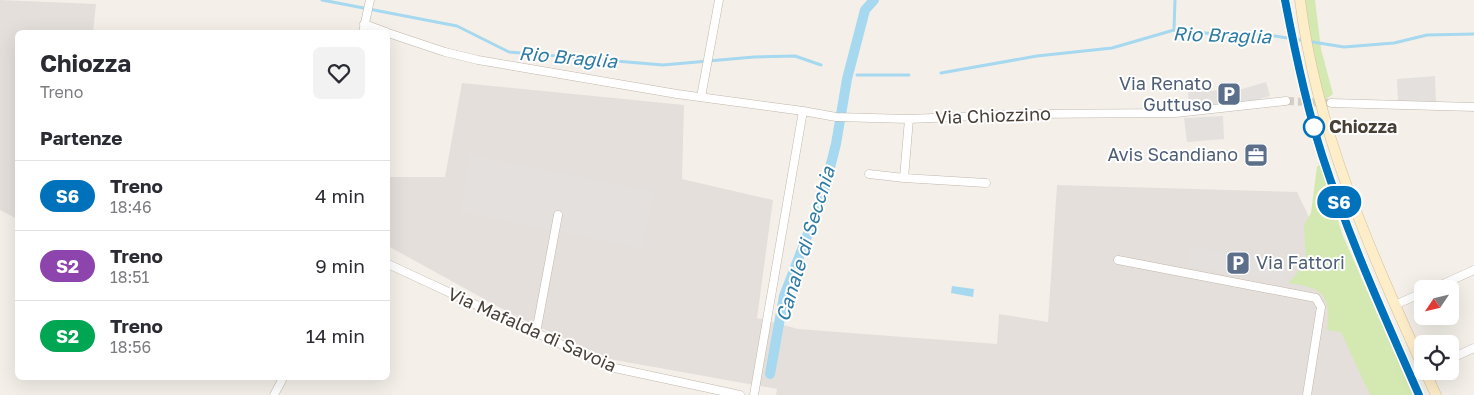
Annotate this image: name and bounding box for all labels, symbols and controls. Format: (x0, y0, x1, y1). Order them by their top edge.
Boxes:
water label: Rio Braglia (1172, 21, 1273, 48)
water label: Rio Braglia (518, 41, 619, 72)
button: heart (313, 47, 365, 99)
text: Chiozza (40, 48, 131, 77)
place label: Via Renato Guttuso (1119, 72, 1212, 115)
parking icon: Via Renato Guttuso (1216, 81, 1242, 107)
text: Treno (40, 82, 83, 102)
street label: Via Chiozzino (935, 102, 1051, 128)
place label: Chiozza (1329, 115, 1397, 137)
marker: Chiozza (1303, 116, 1325, 138)
text: Partenze (40, 126, 122, 149)
office icon: Avis Scandiano (1243, 142, 1269, 168)
place label: Avis Scandiano (1108, 143, 1238, 165)
water label: Canale di Secchia (770, 162, 839, 324)
text: Treno (110, 174, 163, 197)
text: 4 min (315, 184, 365, 207)
text: S6 (56, 185, 79, 207)
line badge: S6 (1316, 186, 1362, 218)
text: S6 (1327, 191, 1351, 213)
text: 18:46 (110, 197, 152, 217)
text: Treno (110, 244, 163, 267)
parking icon: Via Fattori (1225, 250, 1251, 276)
place label: Via Fattori (1256, 251, 1345, 273)
text: 9 min (315, 254, 365, 277)
text: S2 (56, 255, 79, 277)
text: 18:51 (110, 267, 149, 287)
north arrow (1414, 280, 1459, 325)
map controls (1414, 280, 1459, 380)
street label: Via Mafalda di Savoia (445, 282, 620, 376)
text: Treno (110, 314, 163, 337)
text: 14 min (306, 324, 365, 347)
text: S2 (56, 325, 79, 347)
button: locate (1414, 335, 1459, 380)
text: 18:56 (110, 337, 151, 357)

